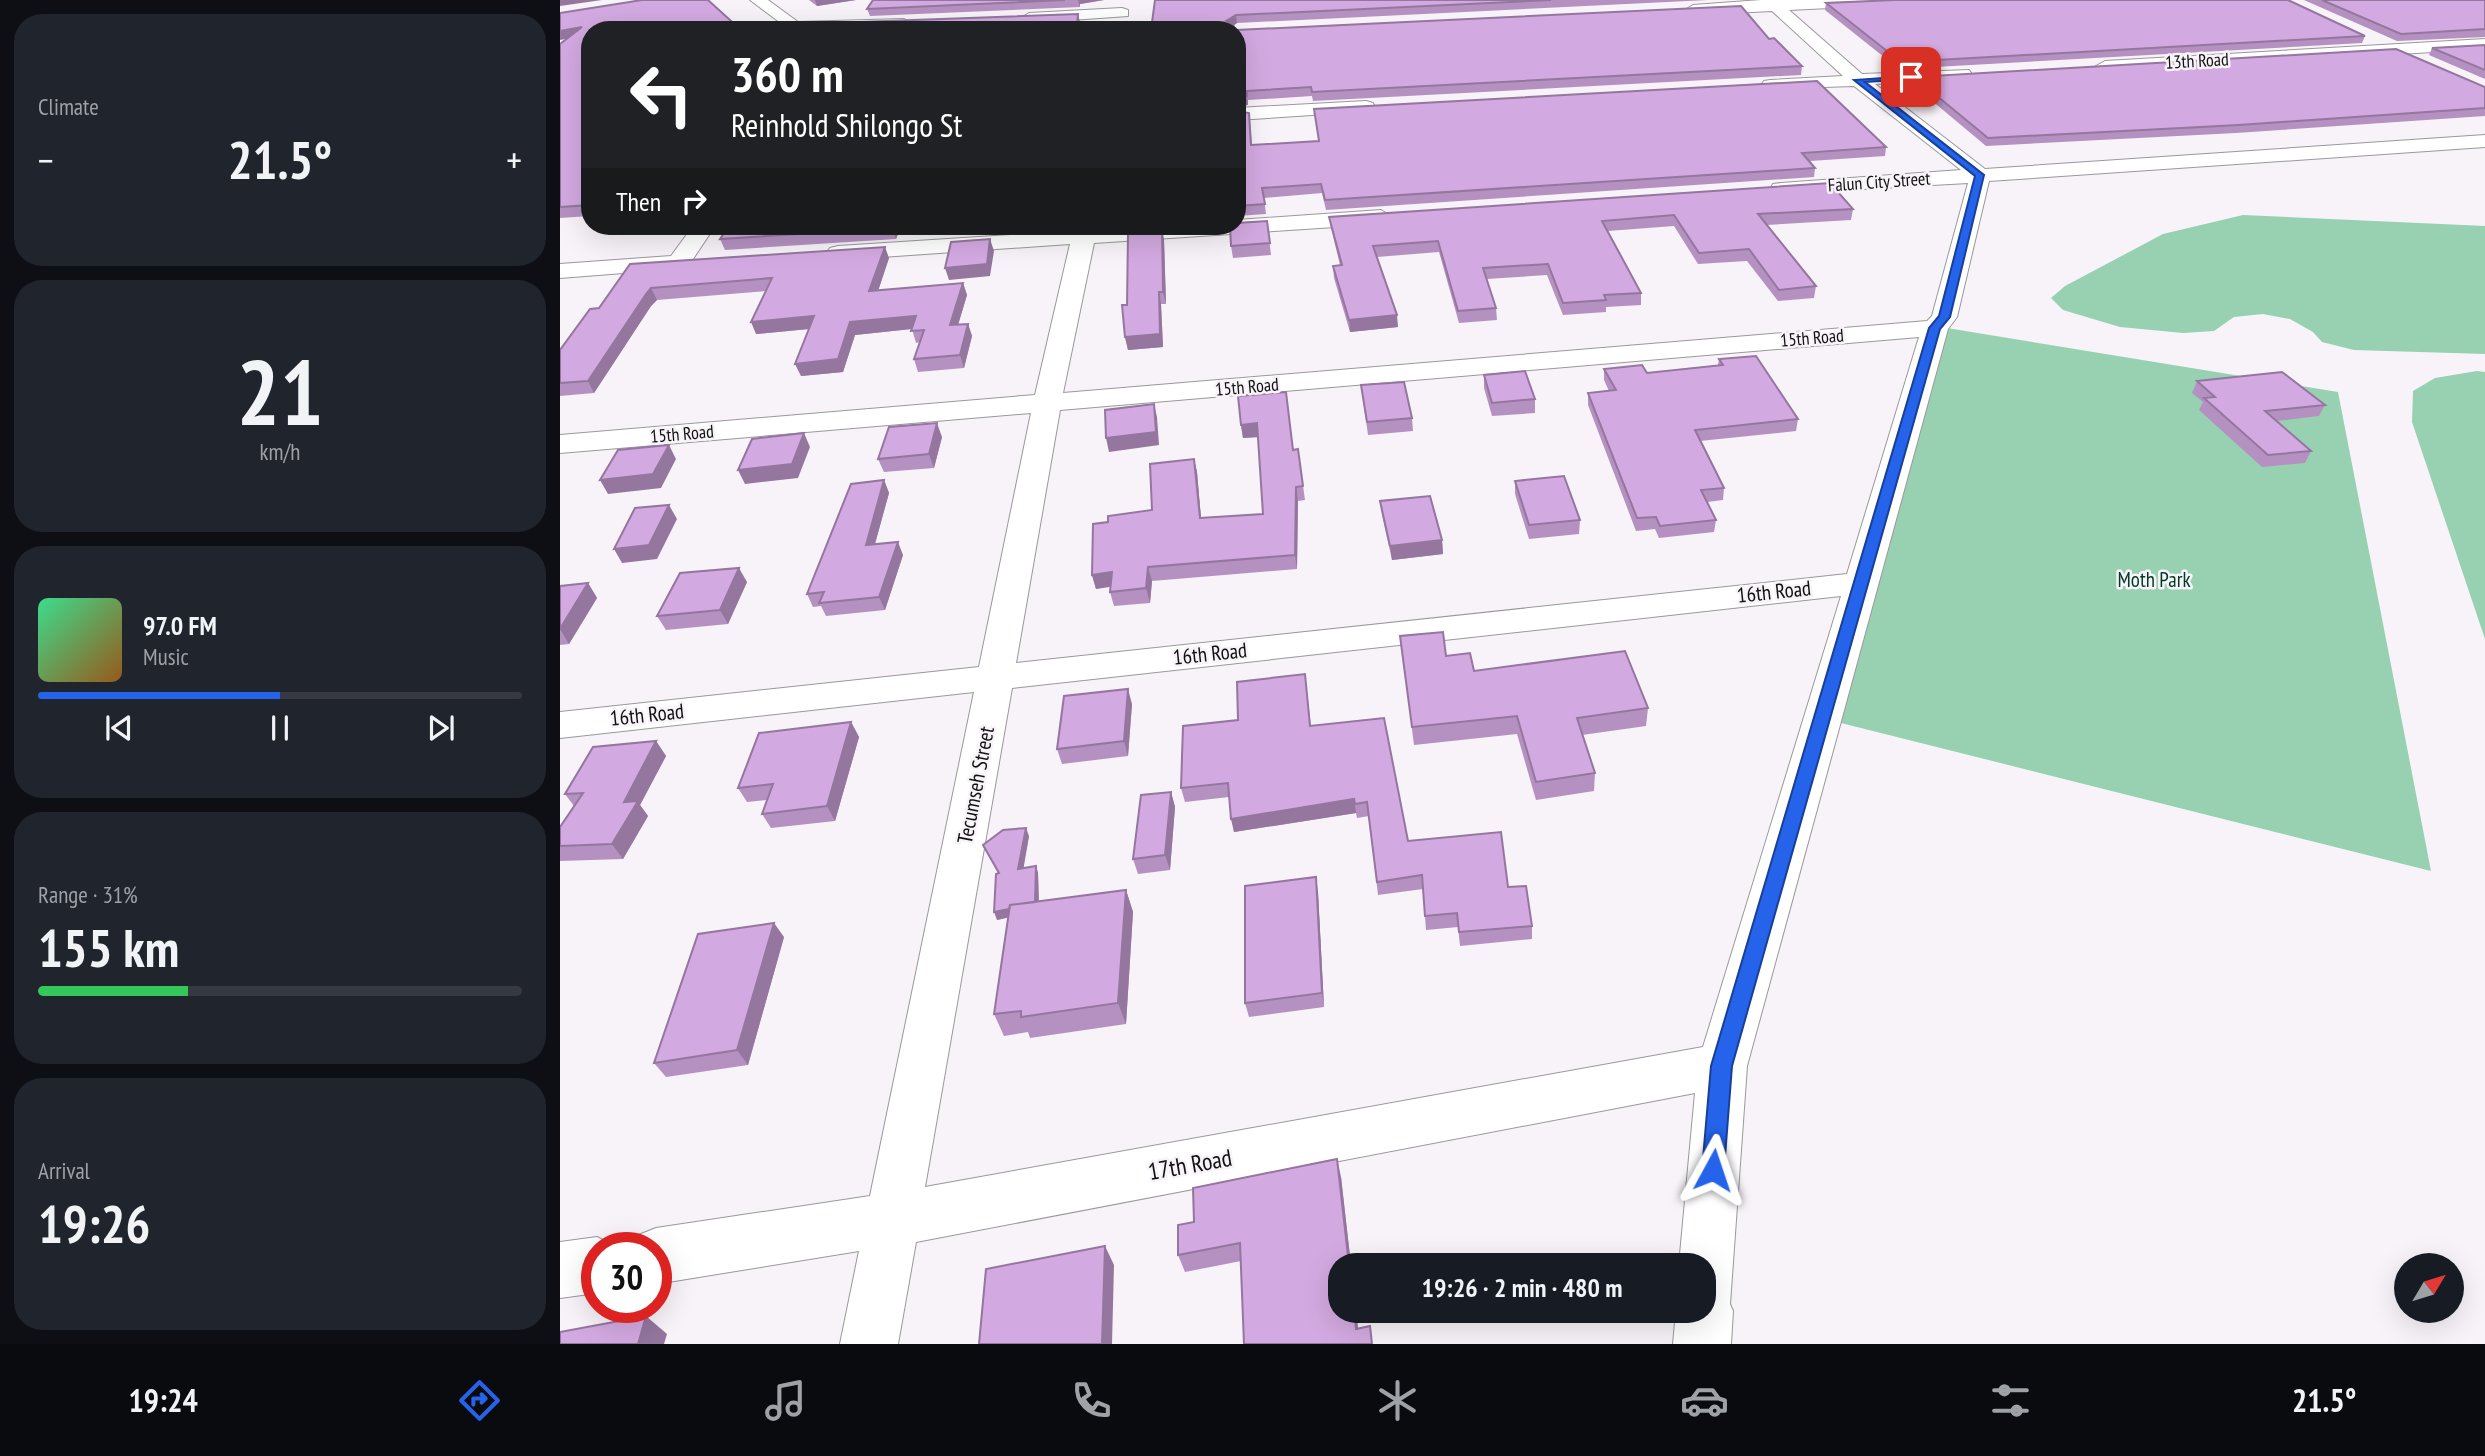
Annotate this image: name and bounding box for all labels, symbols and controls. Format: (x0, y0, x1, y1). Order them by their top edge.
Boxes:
text: 360 m (731, 42, 844, 106)
pin (1881, 47, 1941, 107)
street label: 13th Road (2165, 47, 2229, 74)
icon: left (616, 49, 707, 140)
icon: arrive (1892, 58, 1930, 96)
text: Climate (38, 92, 99, 121)
text: Reinhold Shilongo St (731, 104, 962, 146)
text: 21.5° (228, 126, 332, 193)
text: − (38, 135, 54, 184)
text: + (506, 135, 522, 184)
street label: Falun City Street (1827, 166, 1931, 197)
icon: right (675, 182, 713, 220)
text: Then (616, 185, 661, 218)
street label: 15th Road (1779, 323, 1845, 352)
text: 21 (237, 332, 324, 450)
street label: 15th Road (1214, 372, 1280, 401)
street label: 15th Road (649, 419, 715, 448)
text: km/h (260, 437, 300, 466)
park label: Moth Park (2117, 566, 2191, 593)
street label: 16th Road (1736, 574, 1812, 609)
text: 97.0 FM (143, 609, 217, 642)
street label: 16th Road (1172, 636, 1248, 671)
text: Music (143, 642, 189, 671)
street label: 16th Road (609, 697, 685, 732)
icon: previous (100, 709, 138, 747)
icon: pause (261, 709, 299, 747)
icon: next (422, 709, 460, 747)
street label: Tecumseh Street (951, 724, 1000, 846)
text: Range · 31% (38, 880, 138, 909)
text: 155 km (38, 914, 179, 981)
position arrow (1676, 1133, 1750, 1207)
street label: 17th Road (1146, 1142, 1234, 1187)
text: Arrival (38, 1156, 90, 1185)
text: 19:26 (38, 1190, 150, 1257)
speed limit sign: 30 (581, 1232, 672, 1323)
north arrow (2394, 1253, 2464, 1323)
map controls (2394, 1253, 2464, 1323)
text: 19:26 · 2 min · 480 m (1422, 1271, 1622, 1304)
icon: directions (455, 1376, 504, 1425)
icon: music (761, 1376, 810, 1425)
icon: phone (1067, 1376, 1116, 1425)
icon: climate (1373, 1376, 1422, 1425)
icon: car (1680, 1376, 1729, 1425)
icon: filters (1986, 1376, 2035, 1425)
text: 19:24 (129, 1379, 198, 1421)
text: 21.5° (2292, 1379, 2356, 1421)

